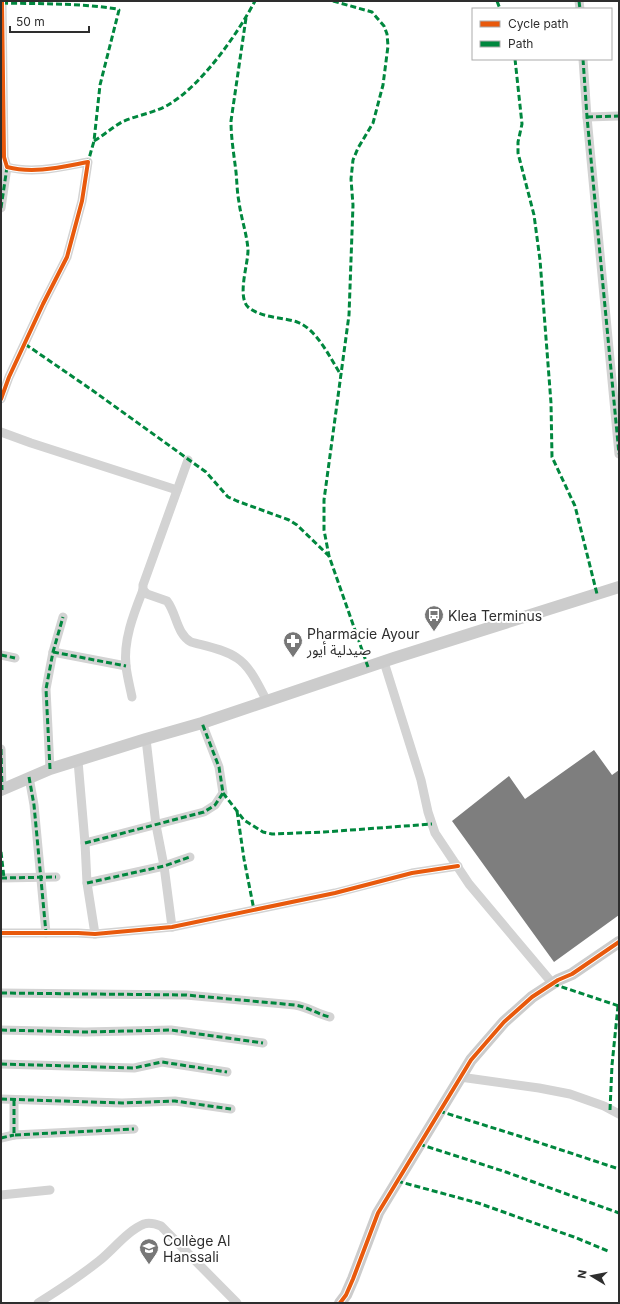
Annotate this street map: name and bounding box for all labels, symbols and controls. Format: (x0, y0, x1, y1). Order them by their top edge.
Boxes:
scale bar (10, 8, 89, 34)
legend (472, 8, 612, 60)
text: 50 m (16, 14, 45, 29)
text: Cycle path (508, 16, 569, 31)
text: Path (508, 36, 533, 51)
bus stop icon: Klea Terminus (423, 604, 445, 632)
place label: Klea Terminus (448, 607, 542, 624)
place label: Pharmacie Ayour صيدلية أيور (306, 625, 419, 659)
pharmacy icon: Pharmacie Ayour صيدلية أيور (282, 630, 304, 658)
place label: Collège Al Hanssali (163, 1232, 230, 1265)
school or university icon: Collège Al Hanssali (138, 1237, 160, 1265)
north arrow (572, 1256, 612, 1296)
text: N (575, 1269, 590, 1280)

